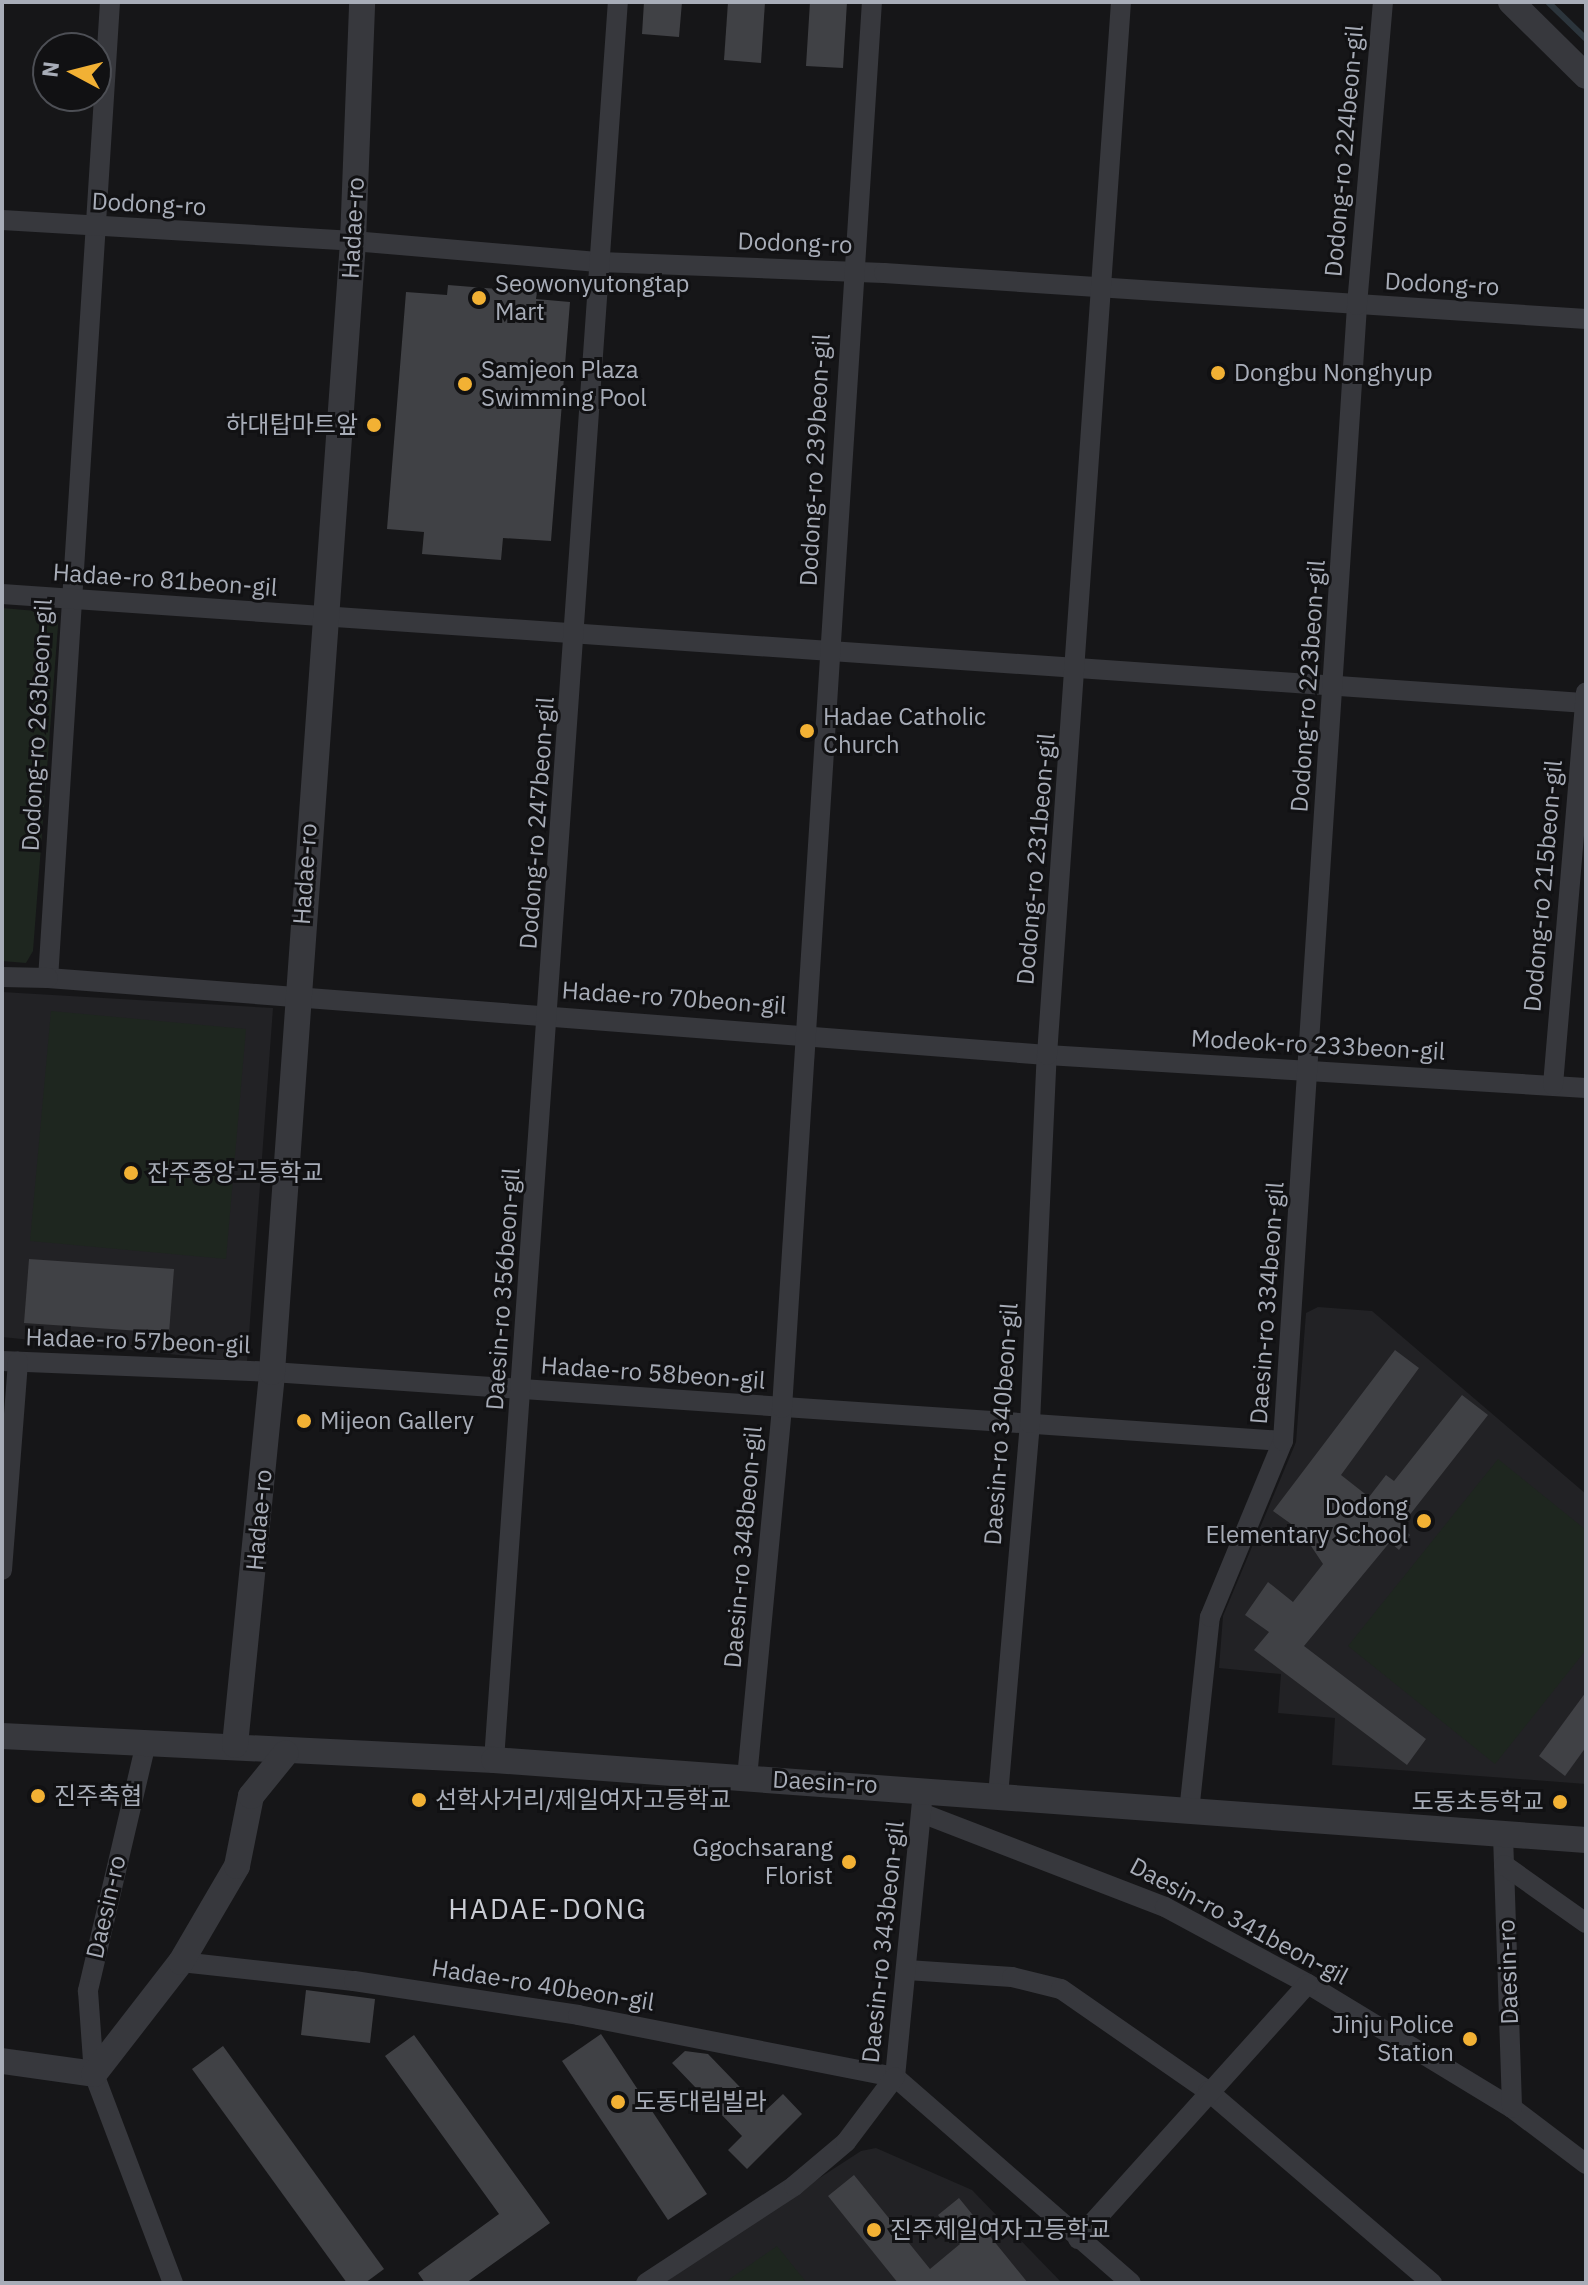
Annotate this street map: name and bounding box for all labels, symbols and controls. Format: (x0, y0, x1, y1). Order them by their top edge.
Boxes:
street label: Dodong-ro 224beon-gil (1319, 24, 1369, 278)
north arrow (32, 32, 112, 112)
text: N (34, 60, 65, 79)
street label: Hadae-ro (336, 176, 370, 280)
street label: Dodong-ro (91, 187, 207, 221)
street label: Dodong-ro (737, 227, 853, 259)
street label: Dodong-ro (1384, 267, 1500, 301)
place label: Seowonyutongtap Mart (495, 270, 689, 326)
marker: Seowonyutongtap Mart (470, 289, 488, 307)
street label: Dodong-ro 239beon-gil (794, 333, 836, 587)
place label: Samjeon Plaza Swimming Pool (481, 356, 647, 412)
place label: Dongbu Nonghyup (1234, 359, 1433, 387)
marker: Dongbu Nonghyup (1209, 364, 1227, 382)
marker: Samjeon Plaza Swimming Pool (456, 375, 474, 393)
place label: 하대탑마트앞 (226, 411, 358, 439)
marker: 하대탑마트앞 (365, 416, 383, 434)
street label: Hadae-ro 81beon-gil (52, 558, 278, 602)
street label: Dodong-ro 223beon-gil (1285, 559, 1331, 813)
street label: Dodong-ro 263beon-gil (16, 598, 58, 852)
street label: Dodong-ro 247beon-gil (514, 696, 560, 950)
place label: Hadae Catholic Church (823, 703, 986, 759)
marker: Hadae Catholic Church (798, 722, 816, 740)
street label: Dodong-ro 231beon-gil (1011, 732, 1061, 986)
street label: Dodong-ro 215beon-gil (1518, 759, 1568, 1013)
street label: Hadae-ro (287, 822, 323, 926)
street label: Hadae-ro 70beon-gil (561, 976, 787, 1020)
street label: Modeok-ro 233beon-gil (1190, 1024, 1446, 1066)
place label: 잔주중앙고등학교 (147, 1159, 324, 1187)
marker: 잔주중앙고등학교 (122, 1164, 140, 1182)
street label: Daesin-ro 356beon-gil (480, 1167, 526, 1411)
street label: Daesin-ro 334beon-gil (1244, 1181, 1290, 1425)
street label: Daesin-ro 340beon-gil (978, 1302, 1024, 1546)
street label: Hadae-ro 57beon-gil (25, 1323, 251, 1359)
street label: Hadae-ro 58beon-gil (540, 1351, 766, 1395)
place label: Mijeon Gallery (320, 1407, 474, 1435)
marker: Mijeon Gallery (295, 1412, 313, 1430)
street label: Daesin-ro 348beon-gil (718, 1425, 768, 1669)
street label: Hadae-ro (240, 1468, 278, 1572)
place label: Dodong Elementary School (1206, 1493, 1408, 1549)
marker: Dodong Elementary School (1415, 1512, 1433, 1530)
street label: Daesin-ro (772, 1765, 878, 1799)
place label: 진주축협 (54, 1782, 142, 1810)
place label: 선학사거리/제일여자고등학교 (435, 1786, 731, 1814)
marker: 진주축협 (29, 1787, 47, 1805)
place label: 도동초등학교 (1412, 1788, 1544, 1816)
marker: 선학사거리/제일여자고등학교 (410, 1791, 428, 1809)
marker: 도동초등학교 (1551, 1793, 1569, 1811)
street label: Daesin-ro 343beon-gil (856, 1820, 910, 2064)
place label: Ggochsarang Florist (692, 1834, 833, 1890)
street label: Daesin-ro 341beon-gil (1125, 1851, 1353, 1991)
street label: Daesin-ro (80, 1853, 132, 1961)
marker: Ggochsarang Florist (840, 1853, 858, 1871)
district label: HADAE-DONG (448, 1892, 648, 1926)
street label: Daesin-ro (1492, 1919, 1524, 2025)
street label: Hadae-ro 40beon-gil (430, 1953, 656, 2017)
place label: Jinju Police Station (1332, 2011, 1454, 2067)
marker: Jinju Police Station (1461, 2030, 1479, 2048)
place label: 도동대림빌라 (634, 2088, 766, 2116)
marker: 도동대림빌라 (609, 2093, 627, 2111)
place label: 진주제일여자고등학교 (890, 2216, 1111, 2244)
marker: 진주제일여자고등학교 (865, 2221, 883, 2239)

